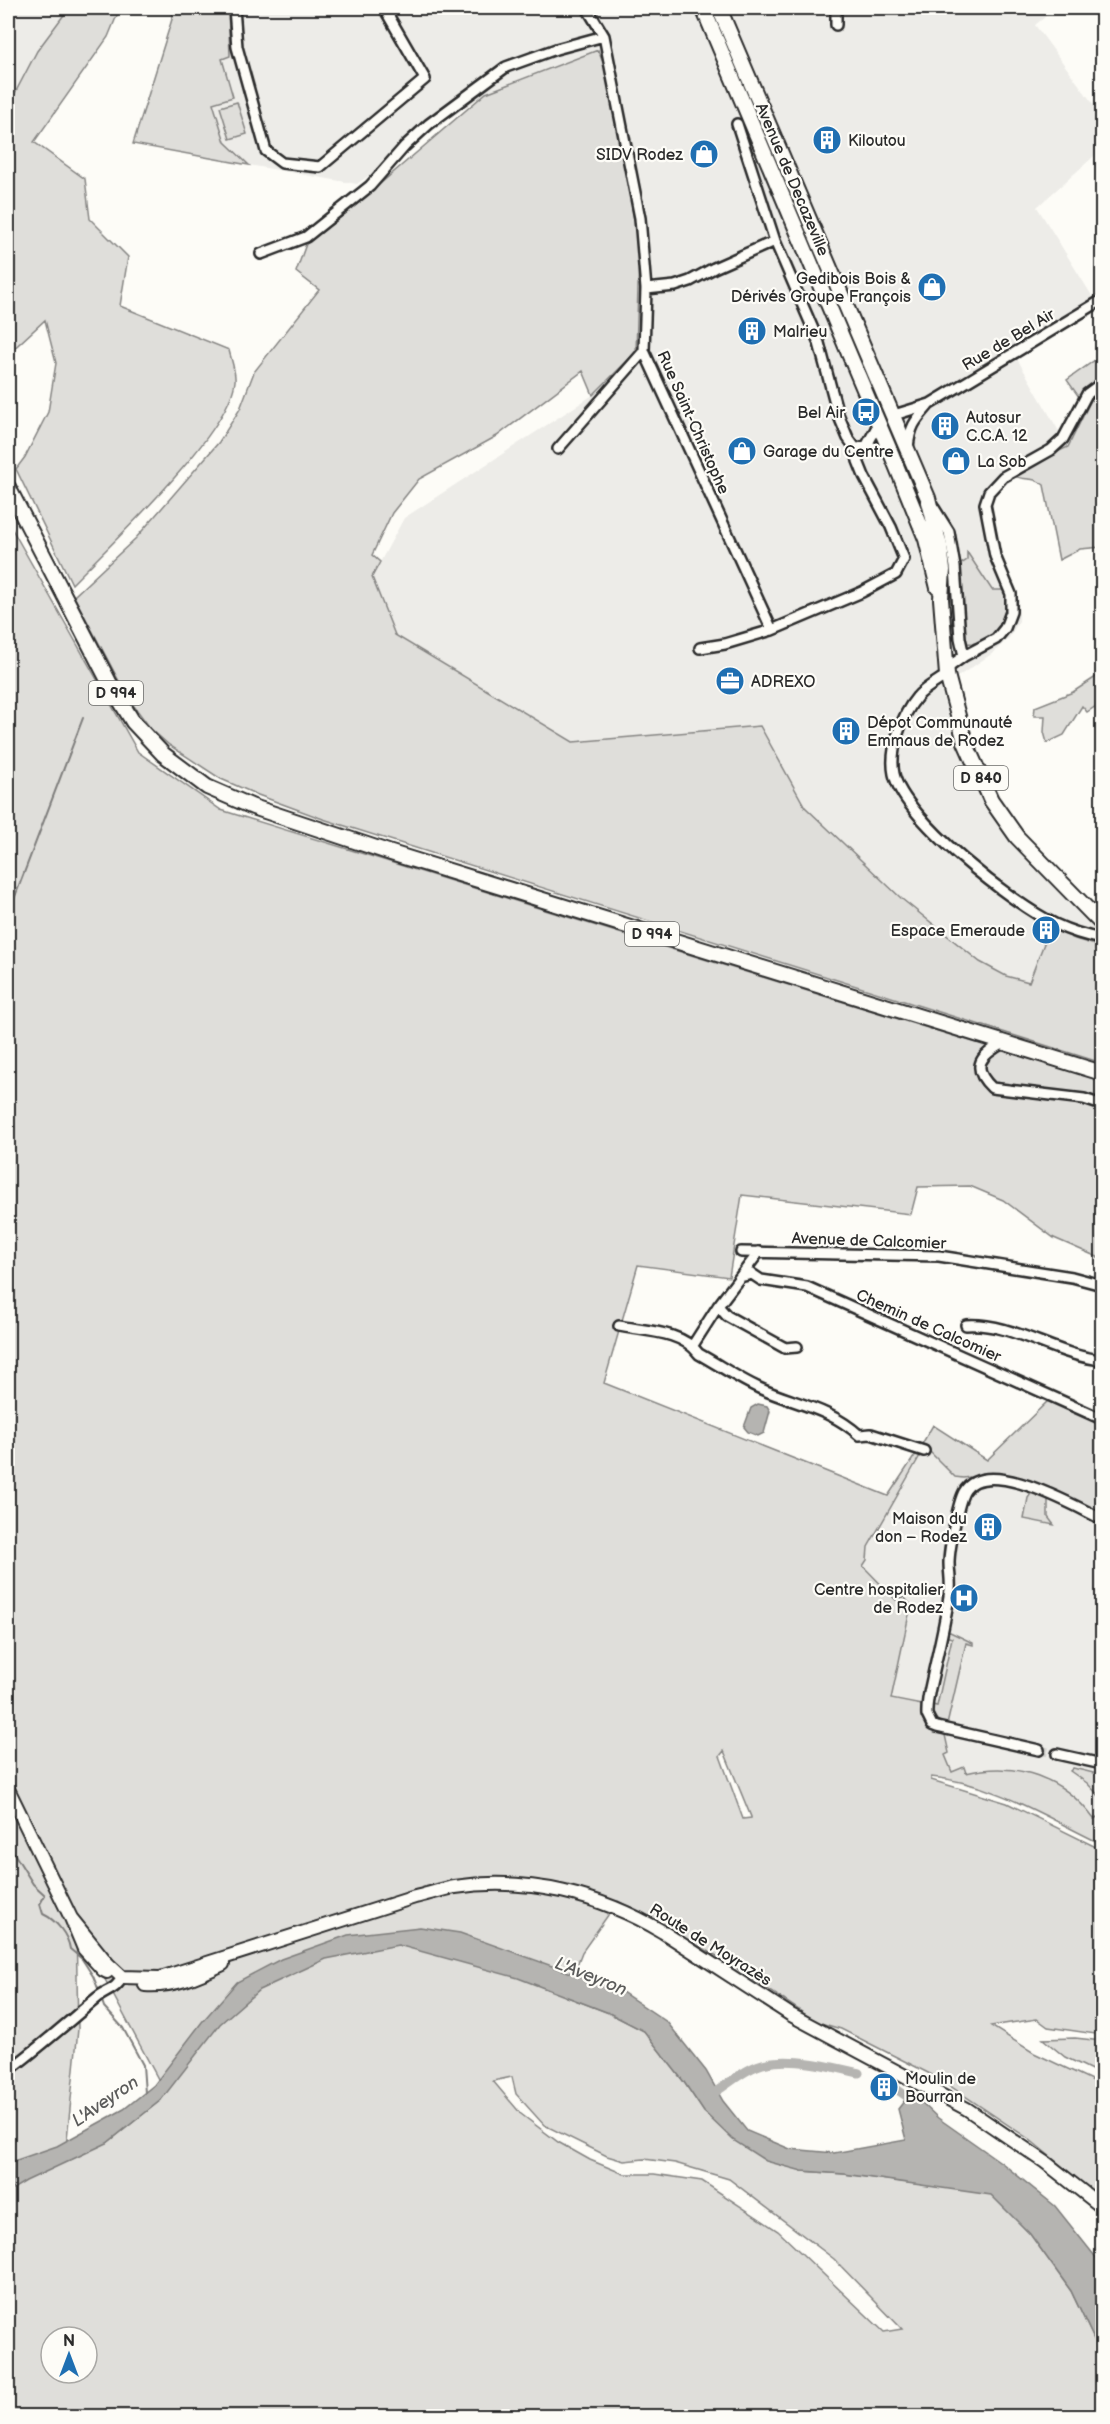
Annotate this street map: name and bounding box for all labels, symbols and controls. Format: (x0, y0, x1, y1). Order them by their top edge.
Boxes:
street label: Avenue de Decazeville (751, 100, 833, 259)
building icon: Kiloutou (811, 124, 843, 156)
place label: Kiloutou (848, 132, 906, 151)
shop icon: SIDV Rodez (688, 138, 720, 170)
place label: SIDV Rodez (596, 146, 683, 165)
place label: Gedibois Bois & Dérivés Groupe François (731, 270, 911, 307)
shop icon: Gedibois Bois & Dérivés Groupe François (916, 271, 948, 303)
street label: Rue de Bel Air (959, 305, 1059, 375)
building icon: Malrieu (736, 315, 768, 347)
place label: Malrieu (773, 323, 827, 342)
street label: Rue Saint-Christophe (652, 348, 733, 498)
bus stop icon: Bel Air (850, 396, 882, 428)
place label: Bel Air (797, 404, 845, 423)
place label: Autosur C.C.A. 12 (966, 409, 1028, 446)
building icon: Autosur C.C.A. 12 (929, 410, 961, 442)
shop icon: Garage du Centre (726, 435, 758, 467)
place label: Garage du Centre (763, 443, 894, 462)
shop icon: La Sob (940, 445, 972, 477)
place label: La Sob (977, 453, 1027, 472)
office icon: ADREXO (714, 665, 746, 697)
place label: ADREXO (751, 673, 815, 692)
road number: D 994 (89, 681, 143, 705)
place label: Dépot Communauté Emmaus de Rodez (867, 714, 1013, 751)
building icon: Dépot Communauté Emmaus de Rodez (830, 715, 862, 747)
road number: D 840 (954, 766, 1008, 790)
building icon: Espace Emeraude (1030, 914, 1062, 946)
road number: D 994 (625, 922, 679, 946)
place label: Espace Emeraude (891, 922, 1026, 941)
street label: Avenue de Calcomier (791, 1229, 947, 1254)
street label: Chemin de Calcomier (853, 1286, 1004, 1367)
place label: Maison du don – Rodez (875, 1510, 967, 1547)
building icon: Maison du don – Rodez (972, 1511, 1004, 1543)
place label: Centre hospitalier de Rodez (814, 1581, 943, 1618)
hospital icon: Centre hospitalier de Rodez (948, 1582, 980, 1614)
street label: Route de Moyrazès (646, 1900, 775, 1990)
water label: L'Aveyron (552, 1953, 630, 2000)
place label: Moulin de Bourran (905, 2070, 976, 2107)
building icon: Moulin de Bourran (868, 2071, 900, 2103)
water label: L'Aveyron (68, 2072, 143, 2131)
north arrow (39, 2325, 99, 2385)
text: N (63, 2332, 75, 2351)

